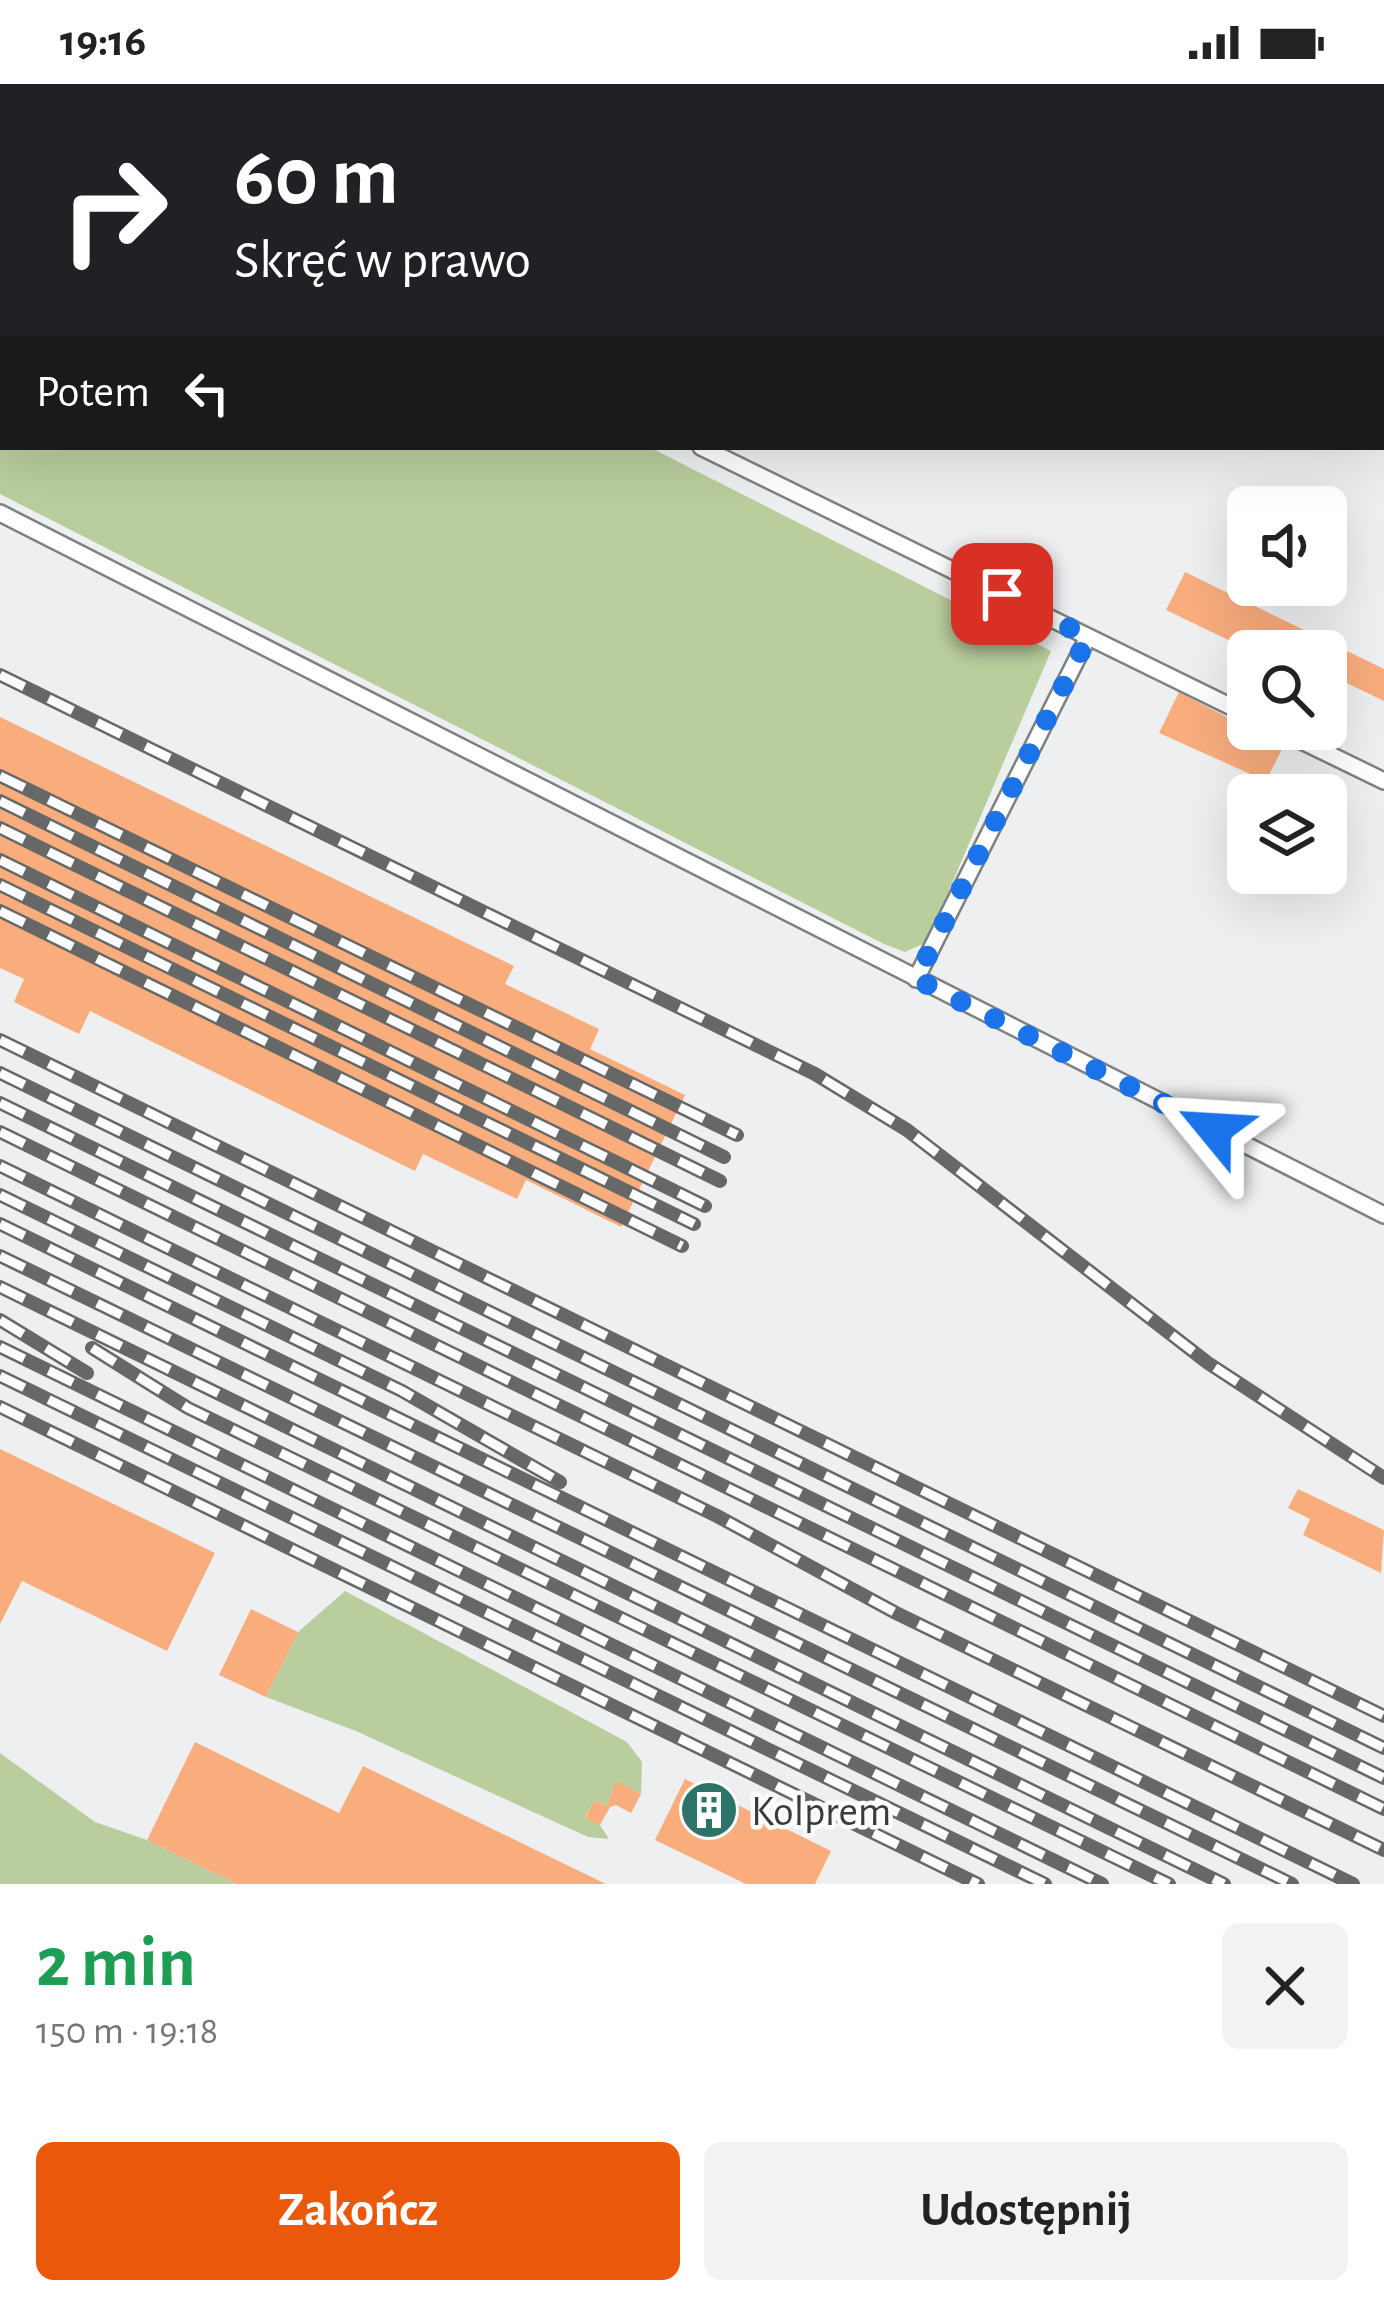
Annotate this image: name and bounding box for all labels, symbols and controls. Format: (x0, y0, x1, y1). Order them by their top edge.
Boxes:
text: 19:16 (60, 19, 146, 64)
icon: right (36, 132, 192, 288)
text: 60 m (234, 136, 399, 220)
text: Skręć w prawo (234, 234, 531, 288)
icon: left (174, 360, 240, 426)
text: Potem (36, 370, 150, 415)
map controls (1227, 486, 1347, 894)
button: sound (1227, 486, 1347, 606)
pin (951, 543, 1053, 645)
icon: arrive (969, 561, 1035, 627)
button: search (1227, 630, 1347, 750)
button: layers (1227, 774, 1347, 894)
position arrow (1151, 1066, 1277, 1192)
building icon: Kolprem (678, 1779, 740, 1841)
place label: Kolprem (751, 1791, 891, 1833)
button: close (1222, 1923, 1348, 2049)
text: 2 min (36, 1927, 196, 1999)
text: 150 m · 19:18 (36, 2012, 218, 2051)
button: Zakończ (36, 2142, 680, 2280)
button: Udostępnij (704, 2142, 1348, 2280)

